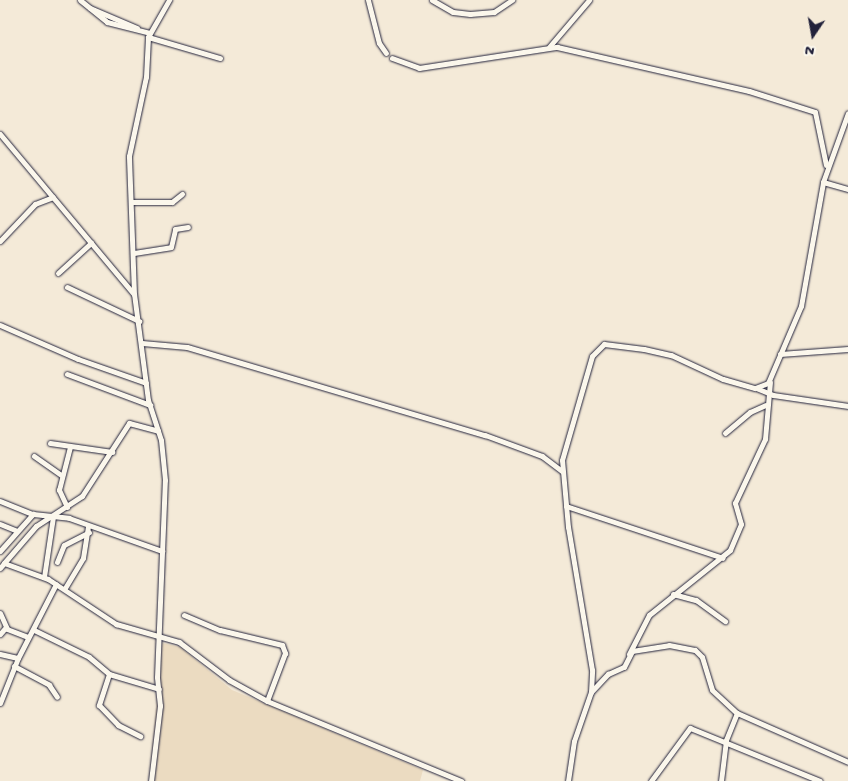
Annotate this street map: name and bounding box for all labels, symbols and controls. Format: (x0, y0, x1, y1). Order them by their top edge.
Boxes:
north arrow (788, 10, 838, 60)
text: N (804, 41, 816, 59)

